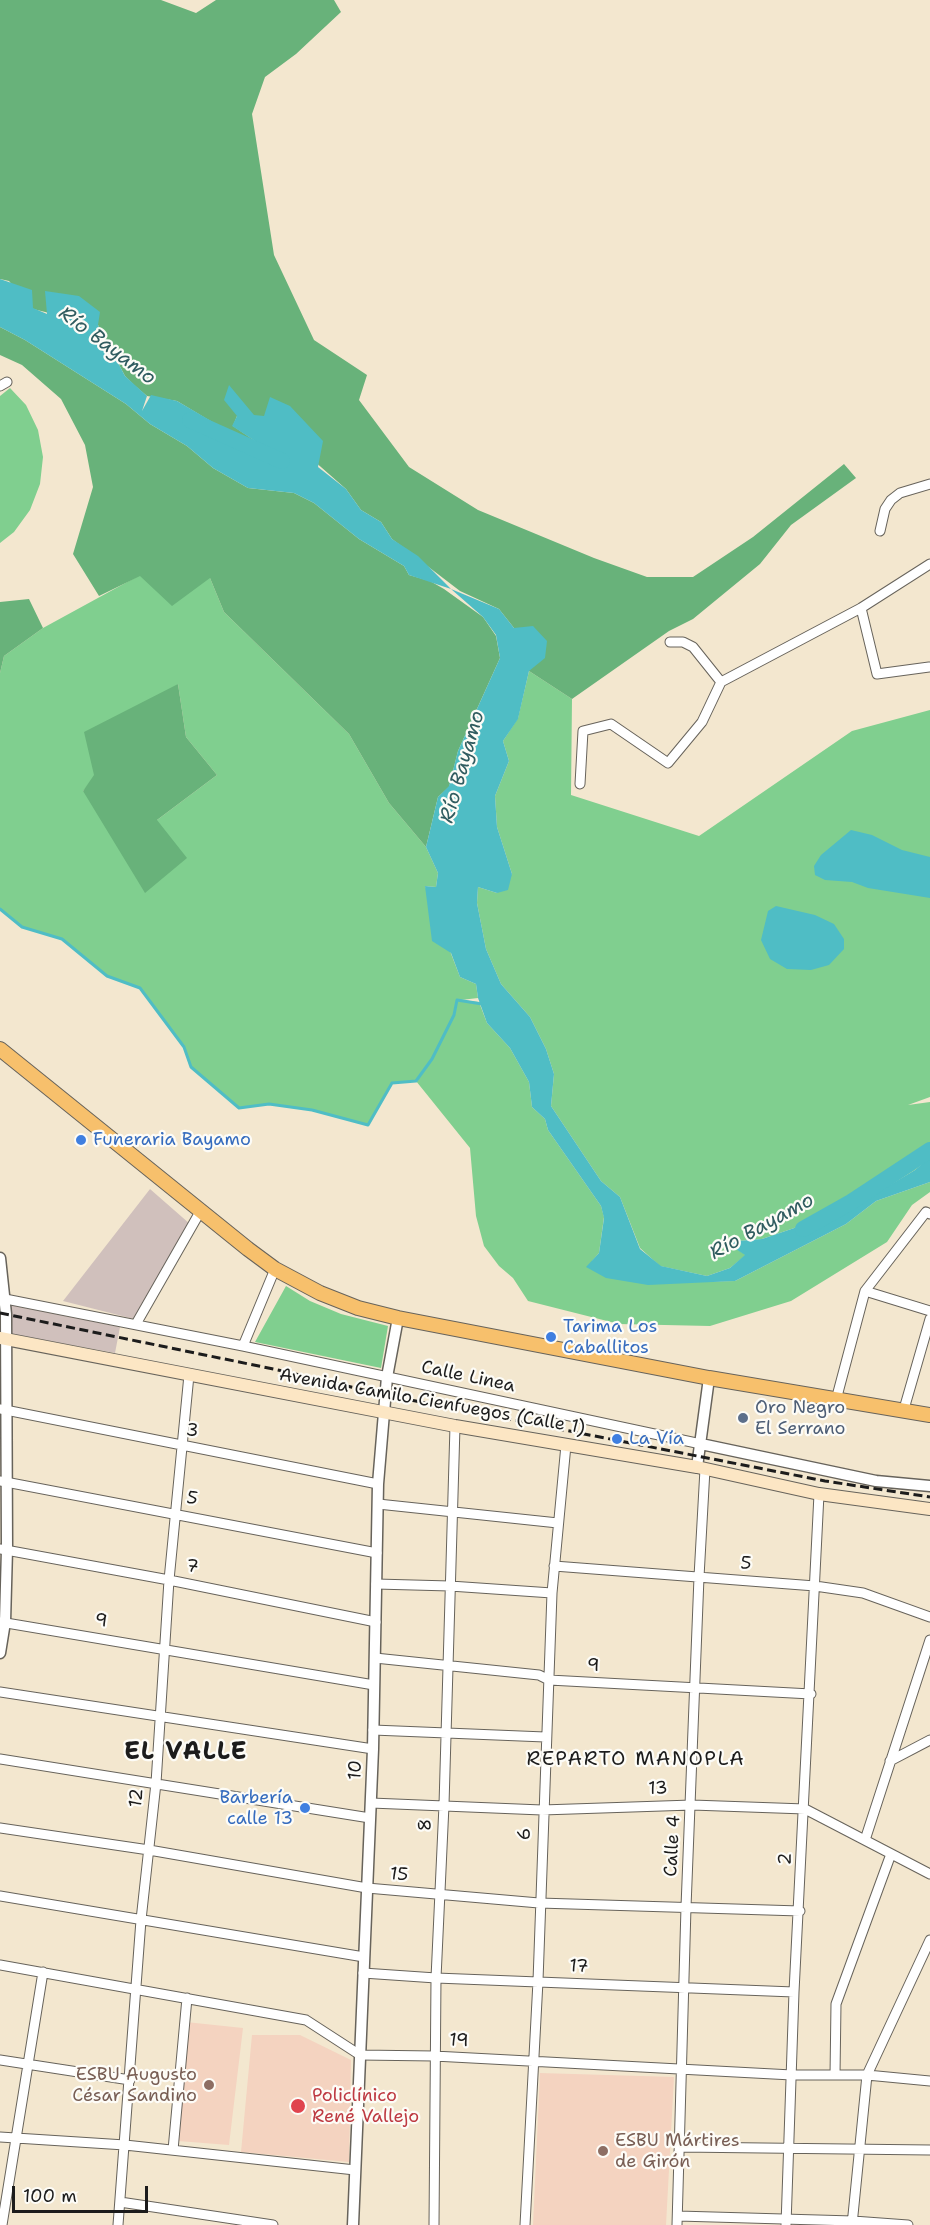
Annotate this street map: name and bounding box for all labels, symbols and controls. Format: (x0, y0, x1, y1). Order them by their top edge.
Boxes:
water label: Río Bayamo (54, 302, 160, 390)
water label: Río Bayamo (436, 708, 490, 826)
place label: Funeraria Bayamo (93, 1129, 251, 1151)
marker: Funeraria Bayamo (74, 1133, 88, 1147)
water label: Río Bayamo (706, 1188, 818, 1266)
place label: Tarima Los Caballitos (563, 1316, 657, 1358)
marker: Tarima Los Caballitos (544, 1330, 558, 1344)
street label: Calle Linea (419, 1357, 517, 1397)
street label: Avenida Camilo Cienfuegos (Calle 1) (277, 1364, 587, 1440)
place label: Oro Negro El Serrano (755, 1397, 845, 1440)
marker: Oro Negro El Serrano (736, 1411, 750, 1425)
street label: 3 (184, 1419, 200, 1443)
place label: La Vía (629, 1428, 684, 1450)
marker: La Vía (610, 1432, 624, 1446)
street label: 5 (185, 1487, 199, 1511)
street label: 5 (740, 1553, 752, 1575)
street label: 7 (184, 1555, 200, 1579)
street label: 9 (93, 1609, 109, 1633)
street label: 9 (586, 1655, 600, 1677)
district label: EL VALLE (124, 1739, 248, 1767)
district label: REPARTO MANOPLA (527, 1748, 745, 1772)
street label: 10 (345, 1760, 367, 1780)
street label: 13 (648, 1778, 668, 1800)
street label: 12 (125, 1787, 149, 1809)
place label: Barbería calle 13 (219, 1787, 293, 1830)
marker: Barbería calle 13 (298, 1801, 312, 1815)
street label: Calle 4 (661, 1815, 685, 1877)
street label: 8 (415, 1818, 437, 1832)
street label: 6 (514, 1827, 536, 1841)
street label: 2 (775, 1852, 797, 1866)
street label: 15 (389, 1863, 409, 1887)
street label: 17 (569, 1956, 589, 1978)
street label: 19 (449, 2030, 469, 2052)
place label: ESBU Augusto César Sandino (72, 2064, 197, 2106)
marker: ESBU Augusto César Sandino (202, 2078, 216, 2092)
place label: Policlínico René Vallejo (312, 2085, 419, 2128)
marker: Policlínico René Vallejo (289, 2097, 307, 2115)
place label: ESBU Mártires de Girón (615, 2130, 740, 2172)
marker: ESBU Mártires de Girón (596, 2144, 610, 2158)
scale bar (15, 2174, 152, 2212)
text: 100 m (23, 2184, 77, 2208)

